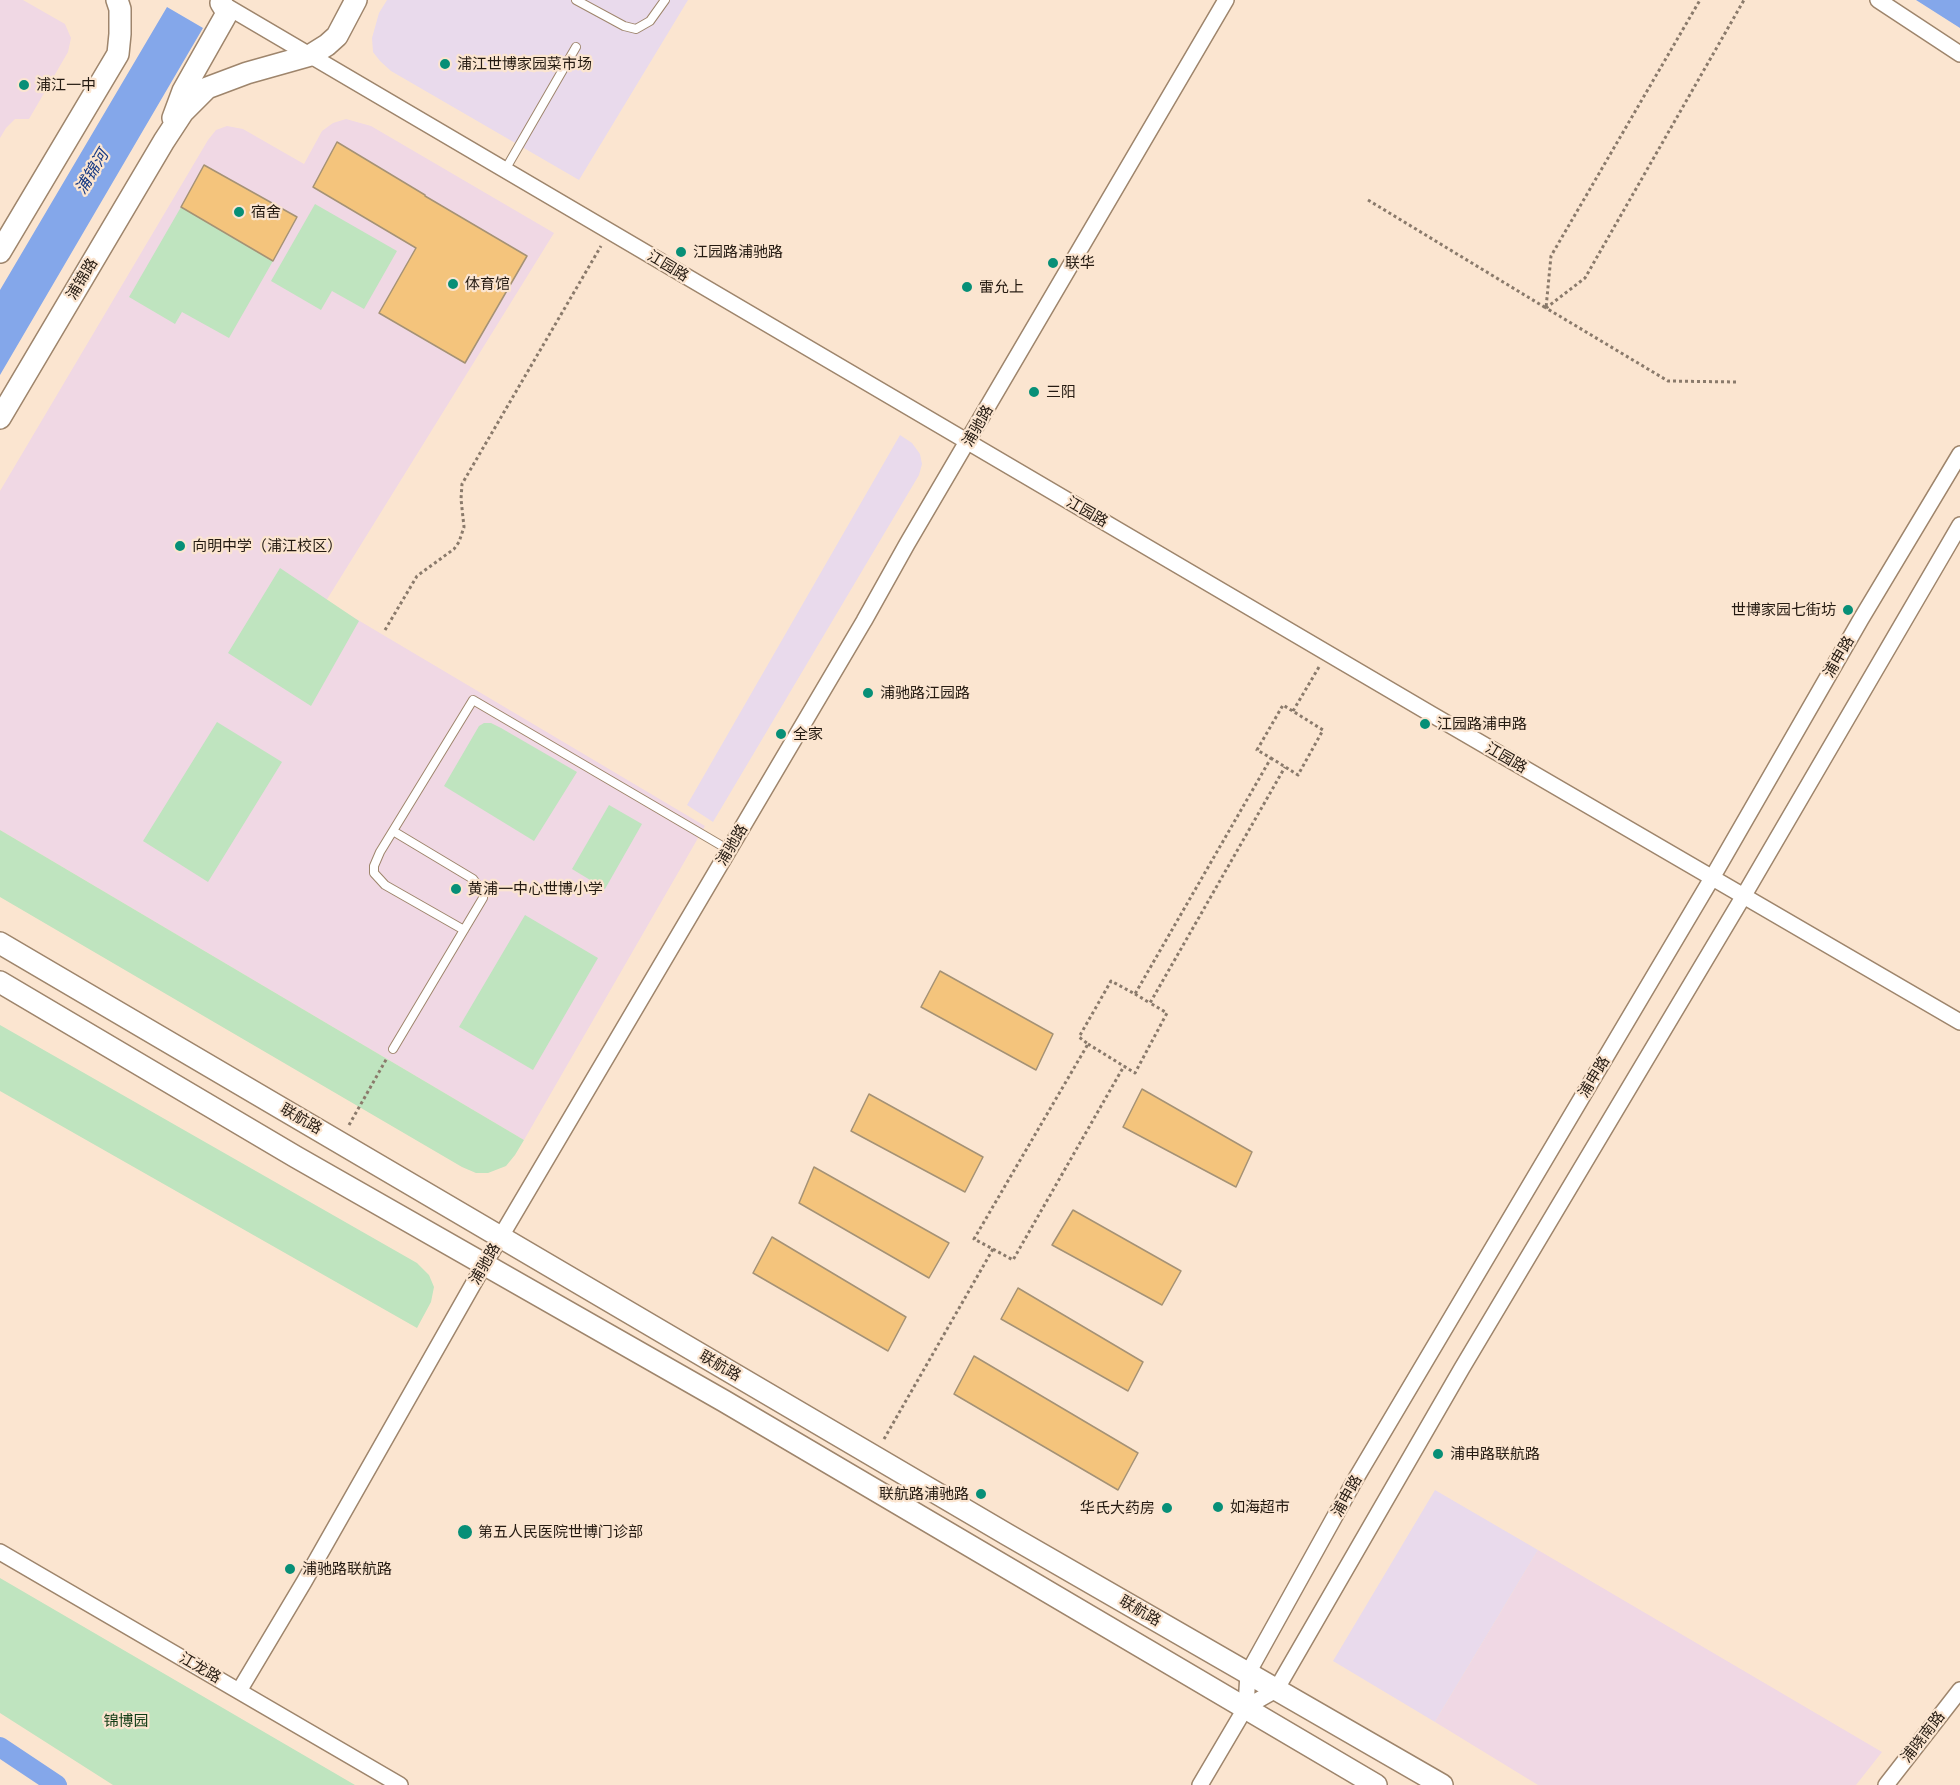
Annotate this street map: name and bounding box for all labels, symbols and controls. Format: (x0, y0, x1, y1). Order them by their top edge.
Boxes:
place label: 浦江世博家园菜市场 (457, 55, 592, 73)
marker: 浦江世博家园菜市场 (438, 57, 452, 71)
place label: 浦江一中 (36, 76, 96, 94)
marker: 浦江一中 (17, 78, 31, 92)
water label: 浦锦河 (71, 146, 113, 198)
place label: 宿舍 (251, 203, 281, 221)
marker: 宿舍 (232, 205, 246, 219)
place label: 江园路浦驰路 (693, 243, 783, 261)
marker: 江园路浦驰路 (674, 245, 688, 259)
street label: 江园路 (644, 247, 692, 285)
place label: 联华 (1065, 254, 1095, 272)
street label: 浦锦路 (63, 255, 101, 303)
marker: 联华 (1046, 256, 1060, 270)
place label: 体育馆 (465, 275, 510, 293)
marker: 体育馆 (446, 277, 460, 291)
place label: 雷允上 (979, 278, 1024, 296)
marker: 雷允上 (960, 280, 974, 294)
place label: 三阳 (1046, 383, 1076, 401)
marker: 三阳 (1027, 385, 1041, 399)
street label: 浦驰路 (959, 402, 997, 450)
street label: 江园路 (1063, 493, 1111, 531)
place label: 向明中学（浦江校区） (192, 537, 342, 555)
marker: 向明中学（浦江校区） (173, 539, 187, 553)
place label: 世博家园七街坊 (1731, 601, 1836, 619)
marker: 世博家园七街坊 (1841, 603, 1855, 617)
street label: 浦申路 (1820, 633, 1858, 681)
place label: 浦驰路江园路 (880, 684, 970, 702)
marker: 浦驰路江园路 (861, 686, 875, 700)
place label: 江园路浦申路 (1437, 715, 1527, 733)
marker: 江园路浦申路 (1418, 717, 1432, 731)
place label: 全家 (793, 725, 823, 743)
marker: 全家 (774, 727, 788, 741)
street label: 江园路 (1482, 739, 1530, 777)
street label: 浦驰路 (713, 821, 751, 869)
place label: 黄浦一中心世博小学 (468, 880, 603, 898)
marker: 黄浦一中心世博小学 (449, 882, 463, 896)
street label: 浦申路 (1575, 1053, 1613, 1101)
street label: 联航路 (277, 1100, 325, 1138)
street label: 浦驰路 (466, 1240, 504, 1288)
street label: 联航路 (696, 1347, 744, 1385)
place label: 浦申路联航路 (1450, 1445, 1540, 1463)
marker: 浦申路联航路 (1431, 1447, 1445, 1461)
street label: 浦申路 (1328, 1472, 1366, 1520)
place label: 联航路浦驰路 (879, 1485, 969, 1503)
marker: 联航路浦驰路 (974, 1487, 988, 1501)
place label: 如海超市 (1230, 1498, 1290, 1516)
place label: 华氏大药房 (1080, 1499, 1155, 1517)
marker: 如海超市 (1211, 1500, 1225, 1514)
marker: 华氏大药房 (1160, 1501, 1174, 1515)
marker: 第五人民医院世博门诊部 (456, 1523, 474, 1541)
place label: 第五人民医院世博门诊部 (478, 1523, 643, 1541)
place label: 浦驰路联航路 (302, 1560, 392, 1578)
marker: 浦驰路联航路 (283, 1562, 297, 1576)
street label: 联航路 (1116, 1592, 1164, 1630)
street label: 江龙路 (176, 1649, 224, 1687)
street label: 浦晓南路 (1897, 1708, 1949, 1766)
park label: 锦博园 (104, 1712, 148, 1730)

